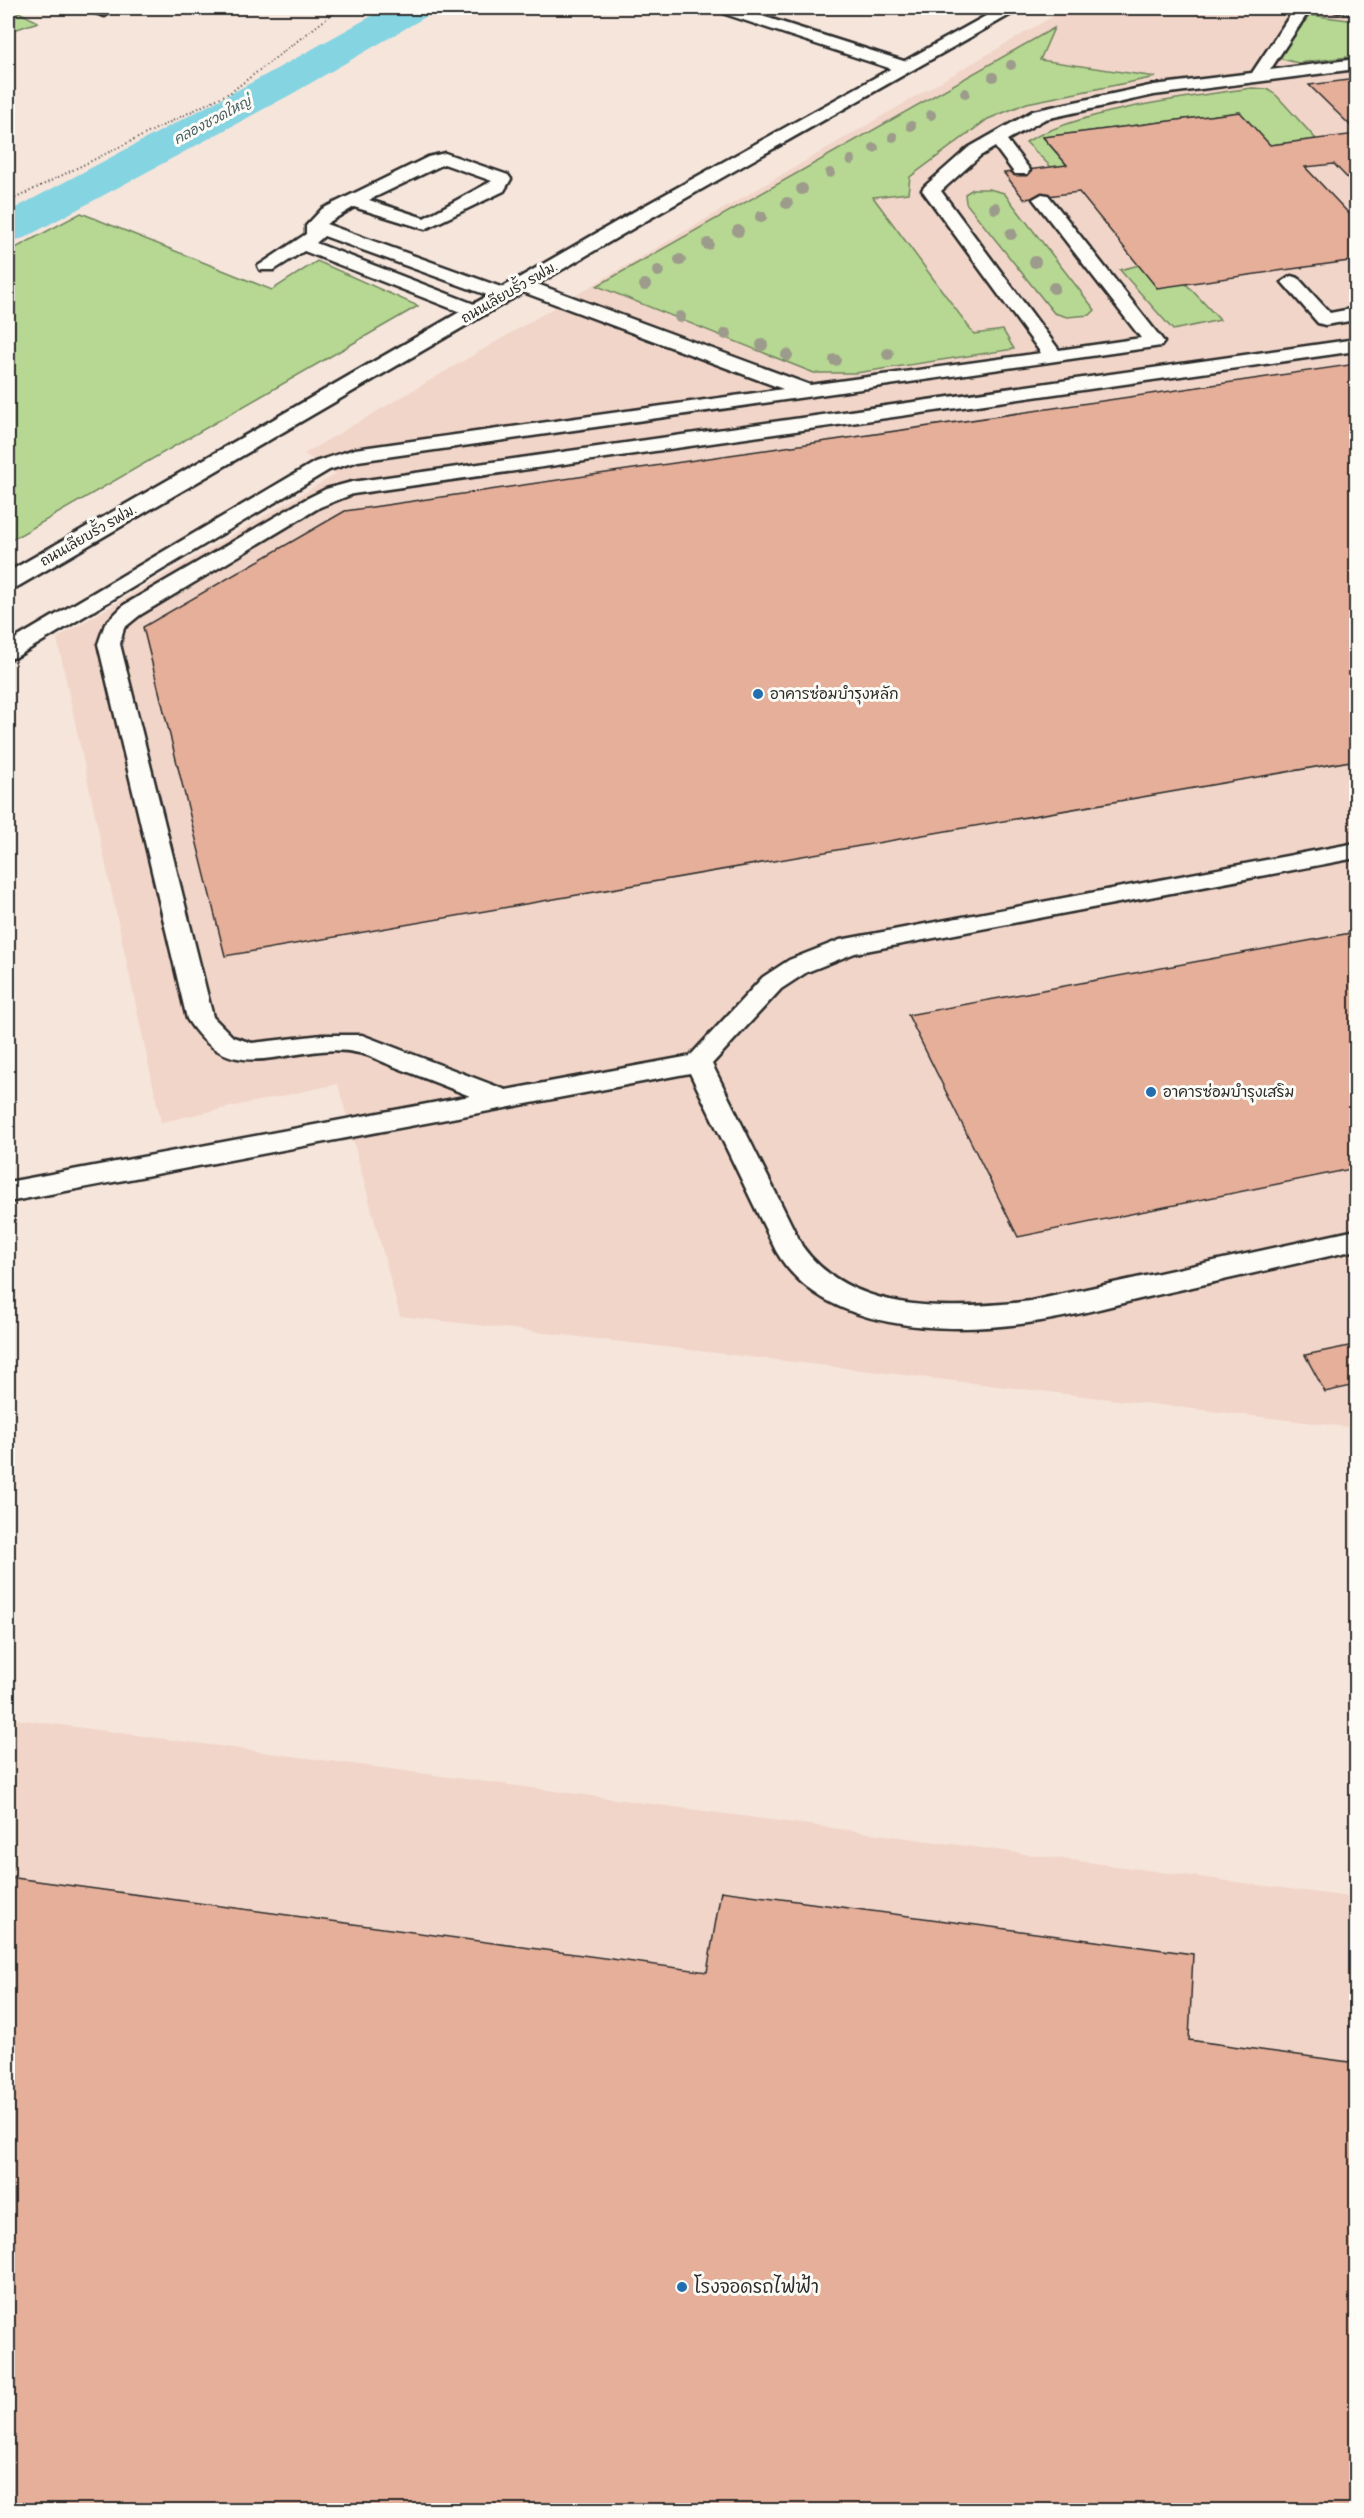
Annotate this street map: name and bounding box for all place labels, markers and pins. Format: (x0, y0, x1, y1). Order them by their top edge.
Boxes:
place label: อาคารซ่อมบำรุงหลัก (770, 684, 899, 705)
marker: อาคารซ่อมบำรุงหลัก (751, 687, 765, 701)
place label: อาคารซ่อมบำรุงเสริม (1163, 1082, 1294, 1103)
marker: อาคารซ่อมบำรุงเสริม (1144, 1085, 1158, 1099)
place label: โรงจอดรถไฟฟ้า (694, 2274, 819, 2299)
marker: โรงจอดรถไฟฟ้า (675, 2280, 689, 2294)

